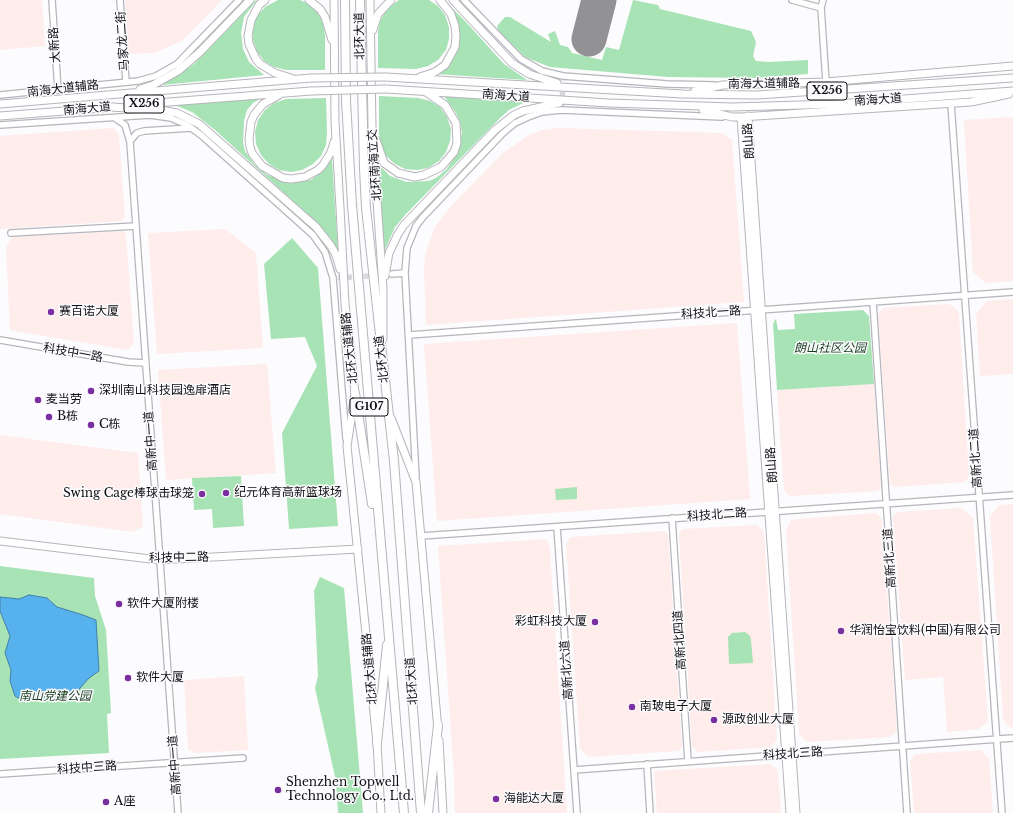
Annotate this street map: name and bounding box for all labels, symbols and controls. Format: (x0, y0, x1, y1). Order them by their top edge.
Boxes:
street label: 马家龙二街 (114, 11, 132, 71)
street label: 北环大道 (352, 12, 368, 60)
street label: 大新路 (47, 27, 63, 63)
street label: 南海大道辅路 (728, 76, 800, 92)
street label: 南海大道辅路 (26, 78, 100, 100)
road number: X256 (807, 82, 847, 100)
street label: 南海大道 (482, 87, 530, 105)
street label: 南海大道 (854, 91, 902, 109)
road number: X256 (124, 95, 164, 113)
street label: 南海大道 (62, 100, 112, 118)
street label: 朗山路 (741, 123, 757, 159)
street label: 北环南海立交 (365, 129, 385, 201)
street label: 科技北一路 (681, 304, 741, 322)
place label: 赛百诺大厦 (59, 305, 119, 319)
marker: 赛百诺大厦 (46, 307, 56, 317)
street label: 北环大道辅路 (339, 311, 361, 385)
street label: 北环大道 (372, 334, 392, 384)
street label: 科技中一路 (42, 341, 104, 365)
park label: 朗山社区公园 (794, 342, 866, 356)
place label: 深圳南山科技园逸扉酒店 (99, 384, 231, 398)
marker: 深圳南山科技园逸扉酒店 (86, 386, 96, 396)
place label: 麦当劳 (46, 393, 82, 407)
marker: 麦当劳 (33, 395, 43, 405)
road number: G107 (350, 398, 388, 416)
place label: B栋 (57, 410, 78, 424)
street label: 高新中一道 (142, 411, 160, 471)
marker: B栋 (44, 412, 54, 422)
place label: C栋 (99, 418, 121, 432)
marker: C栋 (86, 420, 96, 430)
street label: 高新北二道 (967, 428, 985, 488)
street label: 朗山路 (764, 447, 780, 483)
place label: 纪元体育高新篮球场 (234, 486, 342, 500)
place label: Swing Cage棒球击球笼 (63, 487, 194, 501)
marker: 纪元体育高新篮球场 (221, 488, 231, 498)
marker: Swing Cage棒球击球笼 (197, 489, 207, 499)
street label: 科技北二路 (687, 506, 747, 524)
street label: 高新北三道 (881, 528, 899, 588)
street label: 科技中二路 (149, 550, 209, 566)
place label: 软件大厦附楼 (127, 597, 199, 611)
marker: 软件大厦附楼 (114, 599, 124, 609)
street label: 高新北四道 (671, 610, 689, 670)
place label: 彩虹科技大厦 (515, 615, 587, 629)
marker: 彩虹科技大厦 (590, 617, 600, 627)
place label: 华润怡宝饮料(中国)有限公司 (849, 624, 1001, 638)
marker: 华润怡宝饮料(中国)有限公司 (836, 626, 846, 636)
street label: 北环大道辅路 (360, 633, 380, 705)
street label: 高新北六道 (558, 640, 576, 700)
street label: 北环大道 (403, 657, 421, 705)
place label: 软件大厦 (136, 671, 184, 685)
marker: 软件大厦 (123, 673, 133, 683)
park label: 南山党建公园 (19, 690, 91, 704)
place label: 南玻电子大厦 (640, 700, 712, 714)
marker: 南玻电子大厦 (627, 702, 637, 712)
place label: 源政创业大厦 (722, 713, 794, 727)
marker: 源政创业大厦 (709, 715, 719, 725)
street label: 高新中一道 (166, 735, 184, 795)
street label: 科技北三路 (763, 745, 823, 763)
street label: 科技中三路 (57, 759, 117, 777)
place label: Shenzhen Topwell Technology Co., Ltd. (286, 776, 414, 804)
marker: Shenzhen Topwell Technology Co., Ltd. (273, 785, 283, 795)
place label: 海能达大厦 (504, 792, 564, 806)
marker: 海能达大厦 (491, 794, 501, 804)
place label: A座 (114, 795, 135, 809)
marker: A座 (101, 797, 111, 807)

